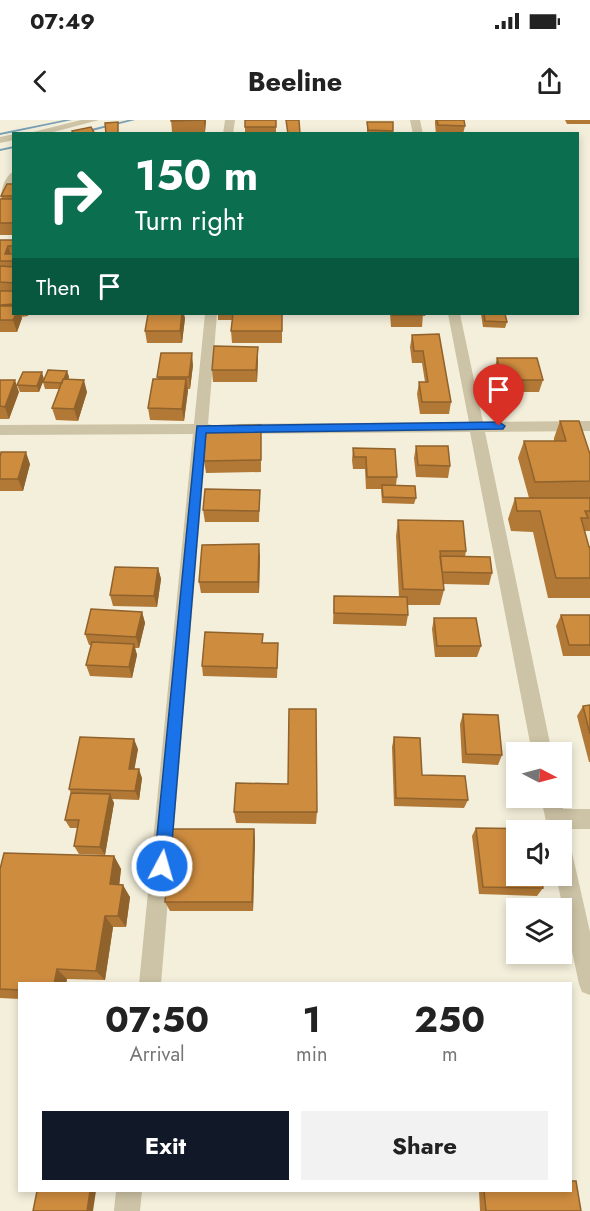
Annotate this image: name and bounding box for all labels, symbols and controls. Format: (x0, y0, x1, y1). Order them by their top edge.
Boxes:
text: 07:49 (30, 5, 95, 37)
text: Beeline (248, 62, 342, 101)
icon: back (24, 65, 57, 98)
icon: share (533, 65, 566, 98)
text: 150 m (135, 145, 258, 206)
icon: right (36, 156, 114, 234)
text: Turn right (135, 201, 243, 240)
icon: arrive (93, 270, 126, 303)
text: Then (36, 271, 81, 303)
pin (473, 364, 524, 426)
icon: arrive (482, 373, 515, 406)
north arrow (506, 742, 572, 808)
map controls (506, 742, 572, 964)
button: sound (506, 820, 572, 886)
position arrow (130, 834, 194, 898)
button: layers (506, 898, 572, 964)
text: 07:50 (105, 993, 209, 1045)
text: 1 (303, 993, 321, 1045)
text: 250 (414, 993, 485, 1045)
text: Arrival (129, 1040, 185, 1069)
text: min (296, 1040, 327, 1069)
text: m (442, 1040, 458, 1069)
button: Exit (42, 1111, 289, 1180)
button: Share (301, 1111, 548, 1180)

